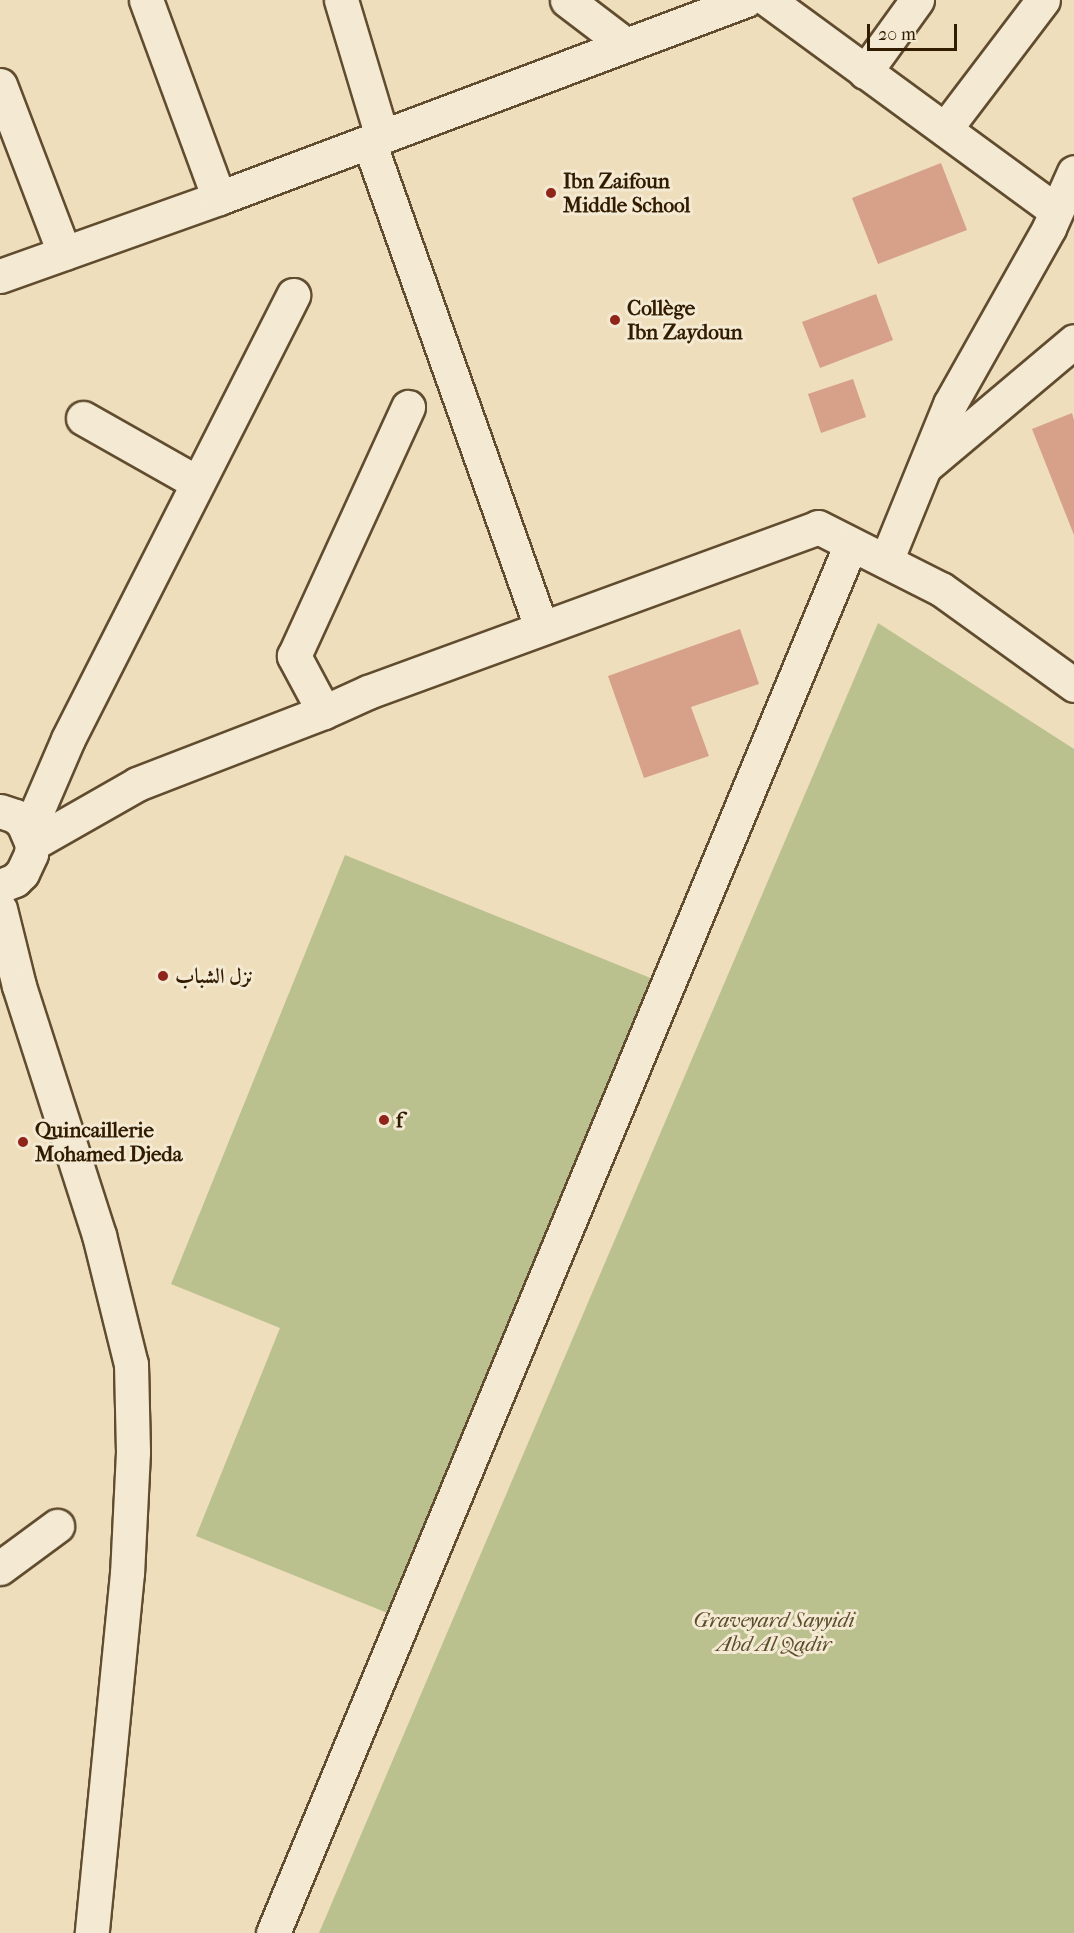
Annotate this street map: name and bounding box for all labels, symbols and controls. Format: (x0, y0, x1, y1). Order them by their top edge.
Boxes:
scale bar (870, 12, 960, 50)
text: 20 m (878, 24, 916, 45)
place label: Ibn Zaifoun Middle School (563, 168, 690, 218)
marker: Ibn Zaifoun Middle School (544, 186, 558, 200)
place label: Collège Ibn Zaydoun (627, 295, 743, 345)
marker: Collège Ibn Zaydoun (608, 313, 622, 327)
place label: نزل الشباب (175, 963, 253, 989)
marker: نزل الشباب (156, 969, 170, 983)
place label: f (396, 1107, 403, 1133)
marker: f (377, 1113, 391, 1127)
place label: Quincaillerie Mohamed Djeda (35, 1117, 182, 1167)
marker: Quincaillerie Mohamed Djeda (16, 1135, 30, 1149)
park label: Graveyard Sayyidi Abd Al Qadir (694, 1607, 854, 1657)

